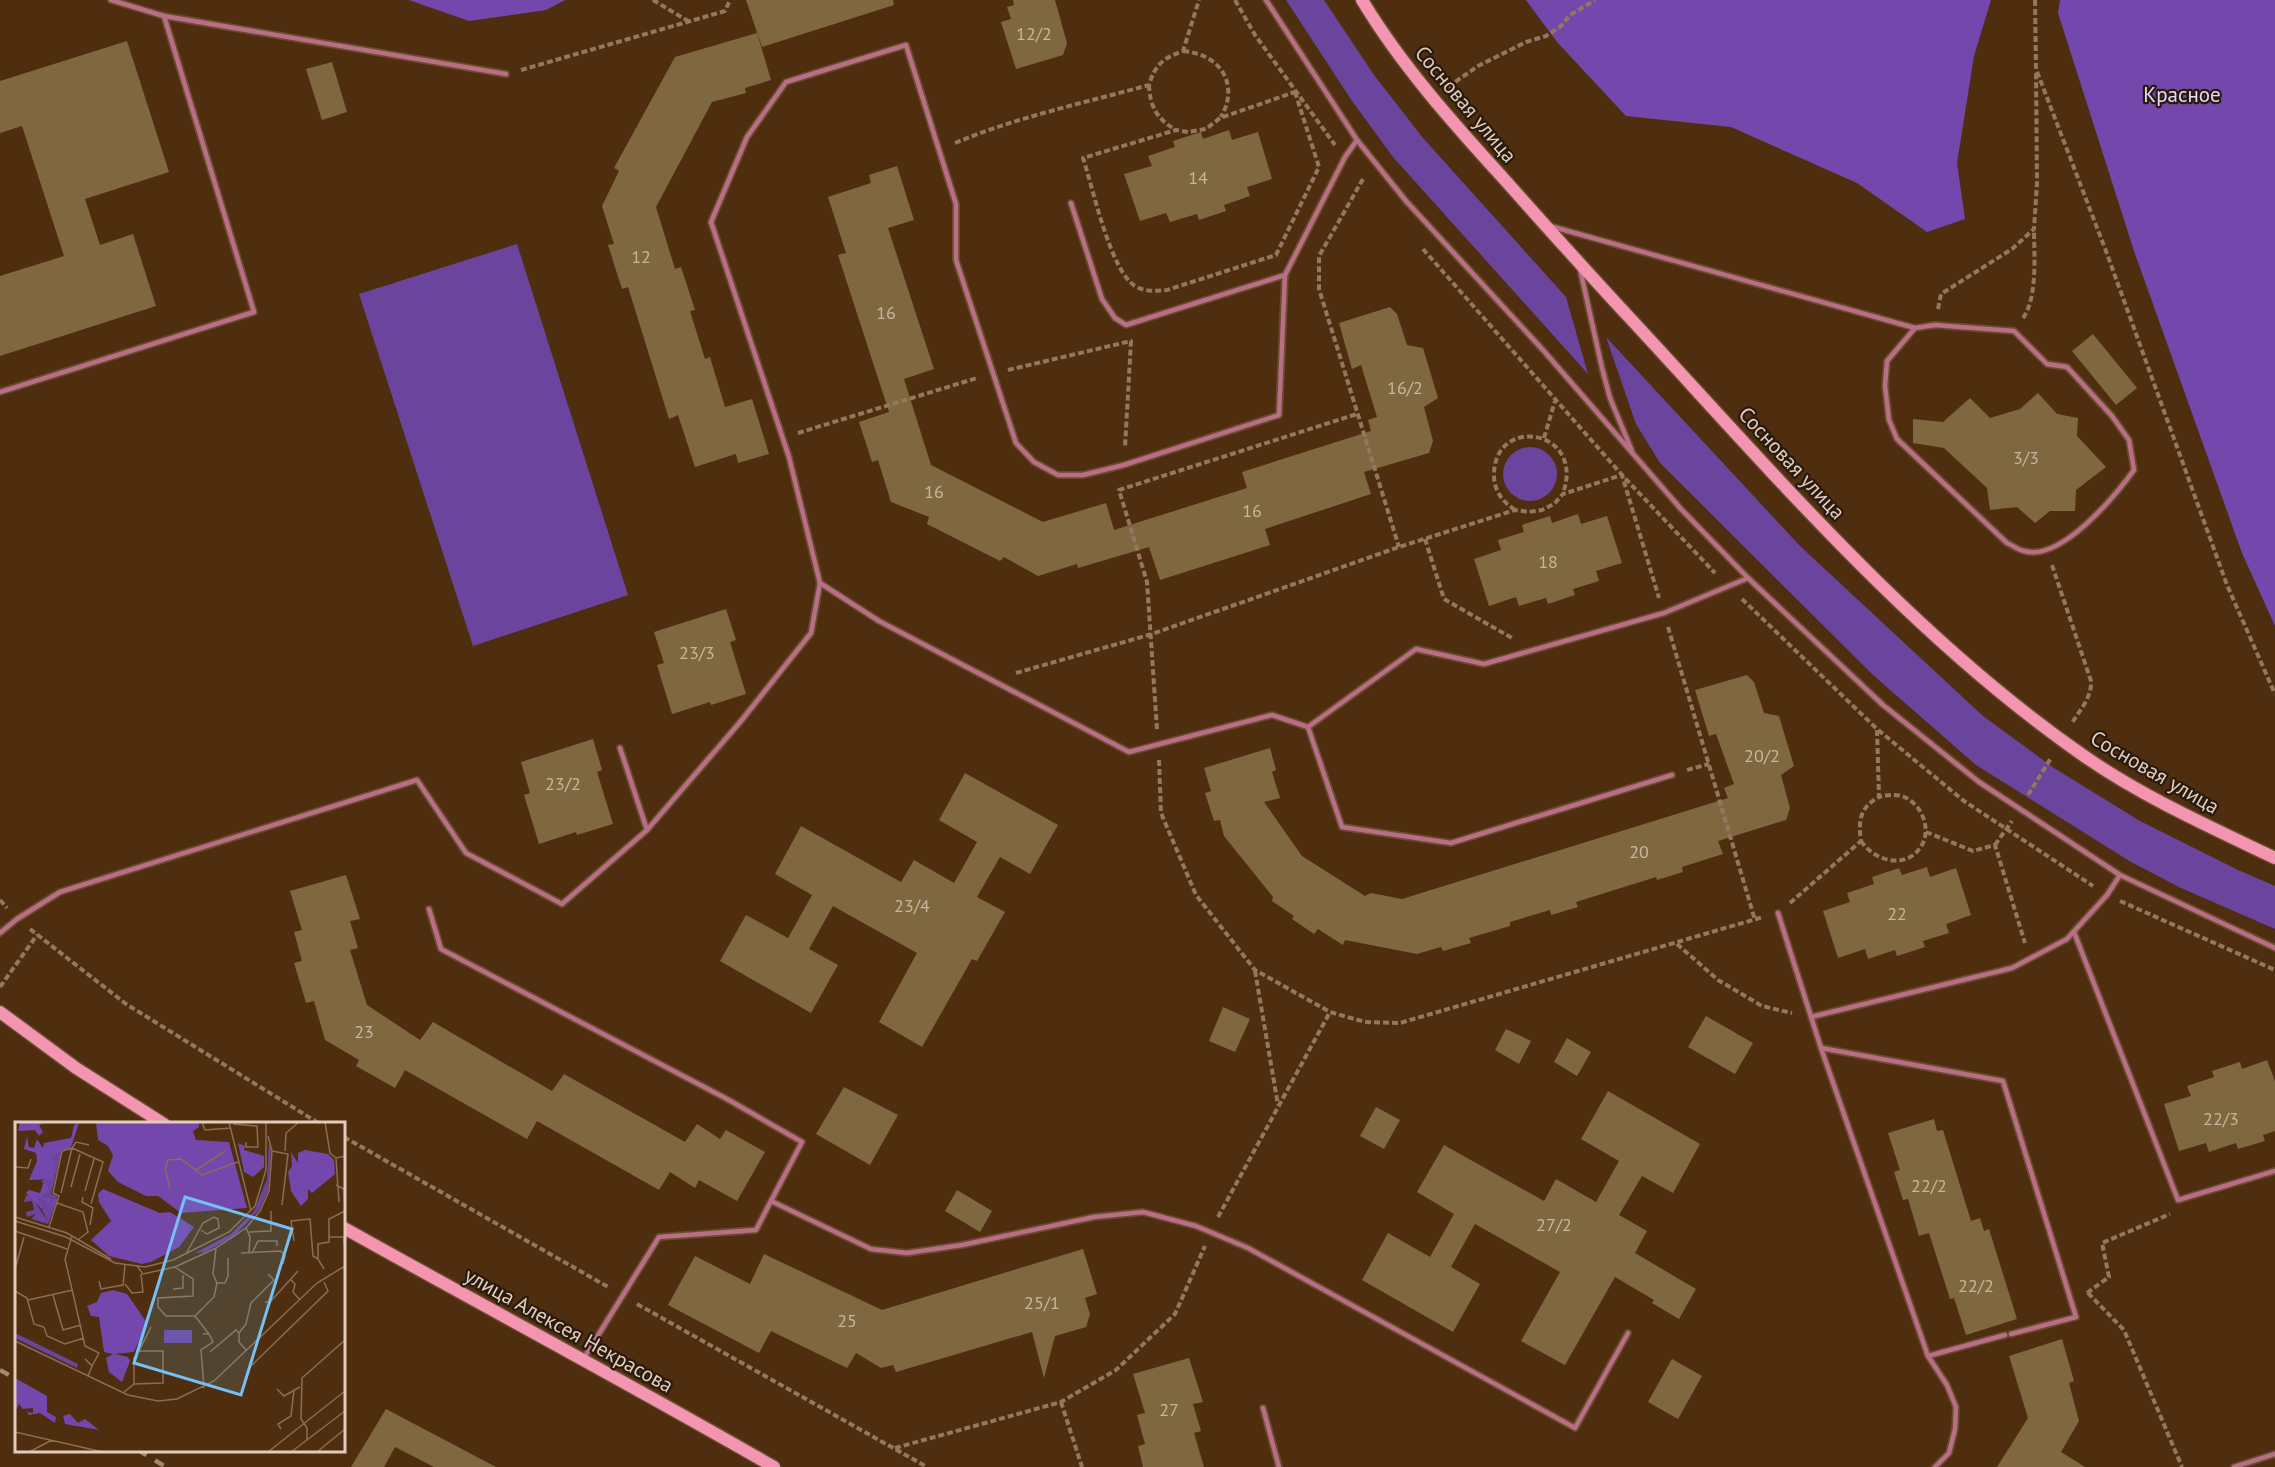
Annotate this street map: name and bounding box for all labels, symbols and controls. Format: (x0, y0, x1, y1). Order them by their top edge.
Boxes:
house number: 12/2 (1016, 22, 1052, 45)
street label: Сосновая улица (1409, 40, 1523, 168)
park label: Красное (2143, 81, 2221, 108)
house number: 14 (1188, 166, 1208, 189)
house number: 12 (631, 245, 651, 268)
house number: 16 (876, 301, 896, 324)
house number: 16/2 (1387, 376, 1423, 399)
street label: Сосновая улица (1733, 401, 1851, 525)
house number: 3/3 (2013, 446, 2039, 469)
house number: 16 (924, 480, 944, 503)
house number: 16 (1242, 499, 1262, 522)
house number: 18 (1538, 550, 1558, 573)
house number: 23/3 (679, 641, 715, 664)
street label: Сосновая улица (2086, 724, 2224, 820)
house number: 20/2 (1744, 744, 1780, 767)
house number: 23/2 (545, 772, 581, 795)
house number: 20 (1629, 840, 1649, 863)
house number: 23/4 (894, 894, 930, 917)
house number: 22 (1887, 902, 1907, 925)
house number: 23 (354, 1020, 374, 1043)
house number: 22/3 (2203, 1107, 2239, 1130)
inset map (15, 1122, 345, 1452)
house number: 22/2 (1911, 1174, 1947, 1197)
house number: 27/2 (1536, 1213, 1572, 1236)
street label: улица Алексея Некрасова (460, 1261, 678, 1399)
house number: 22/2 (1958, 1274, 1994, 1297)
house number: 25/1 (1024, 1291, 1060, 1314)
house number: 25 (837, 1309, 857, 1332)
house number: 27 (1159, 1398, 1179, 1421)

